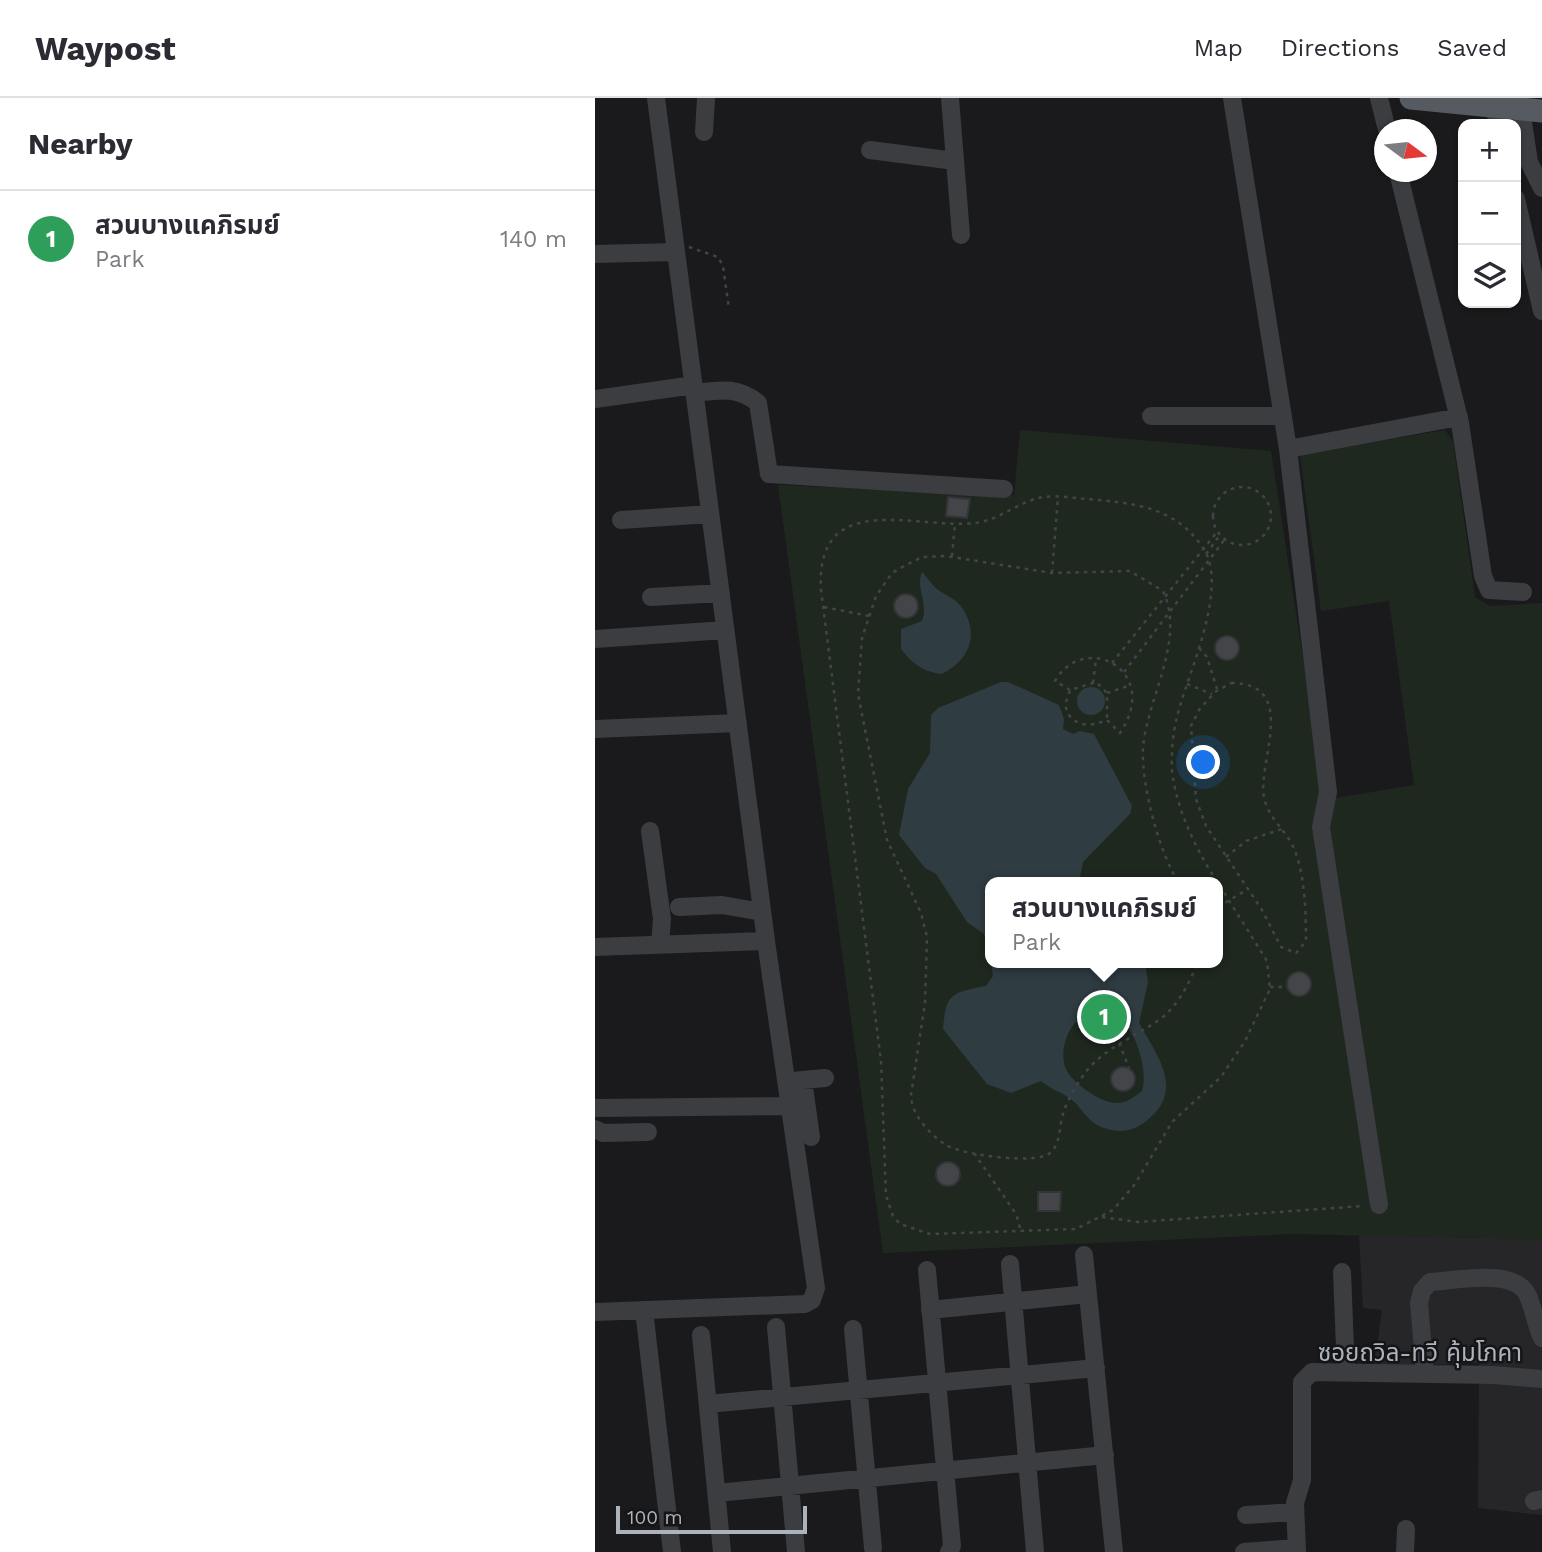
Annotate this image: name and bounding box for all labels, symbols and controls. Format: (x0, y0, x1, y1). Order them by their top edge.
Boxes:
text: Waypost (35, 29, 176, 68)
text: Map (1194, 34, 1243, 62)
text: Directions (1281, 34, 1399, 62)
text: Saved (1437, 34, 1507, 62)
north arrow (1374, 119, 1437, 182)
map controls (1458, 119, 1521, 308)
button: + (1458, 119, 1521, 182)
text: Nearby (28, 126, 133, 161)
button: − (1458, 182, 1521, 245)
text: สวนบางแคภิรมย์ (95, 210, 280, 240)
text: 1 (46, 226, 56, 253)
text: 140 m (500, 226, 567, 253)
button: layers (1458, 245, 1521, 308)
text: Park (95, 246, 144, 273)
your location (1186, 745, 1220, 779)
popup (985, 877, 1223, 968)
text: สวนบางแคภิรมย์ (1012, 893, 1196, 923)
text: Park (1012, 929, 1061, 956)
pin: 1 (1081, 991, 1127, 1043)
street label: ซอยถวิล-ทวี คุ้มโภคา (1318, 1339, 1522, 1368)
scale bar (616, 1503, 807, 1535)
text: 100 m (627, 1506, 683, 1529)

